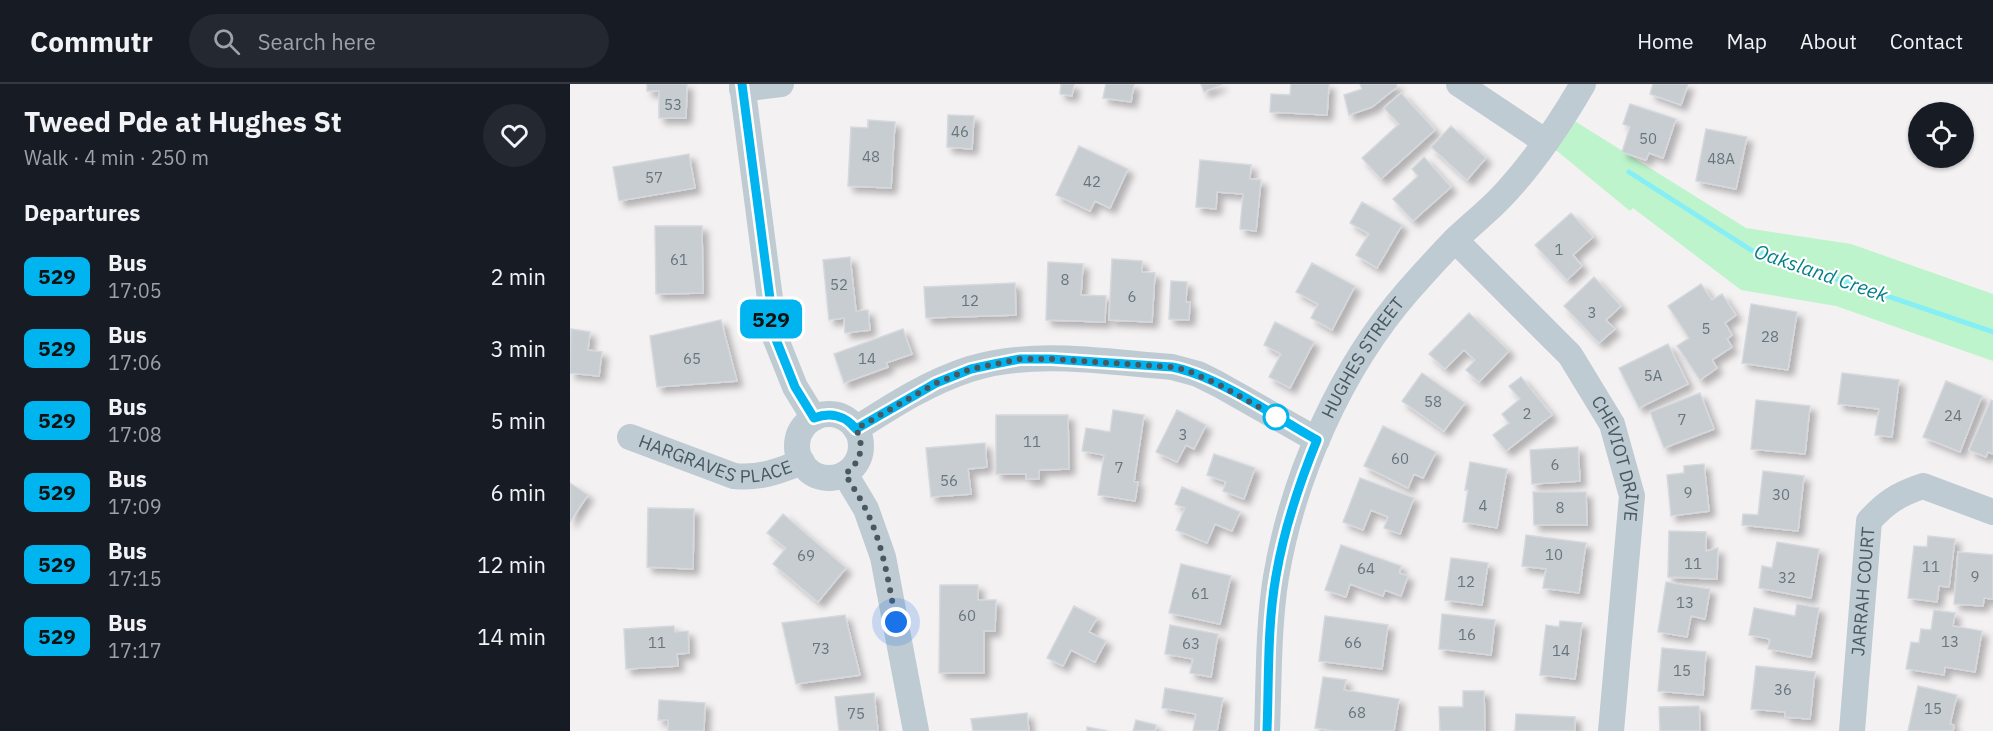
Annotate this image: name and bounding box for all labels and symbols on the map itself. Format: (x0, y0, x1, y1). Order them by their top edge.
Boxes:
house number: 53 (664, 95, 682, 114)
house number: 46 (951, 122, 969, 141)
house number: 50 (1639, 129, 1657, 148)
house number: 48 (862, 147, 880, 166)
house number: 48A (1707, 149, 1735, 168)
house number: 57 (645, 168, 663, 187)
house number: 42 (1083, 172, 1101, 191)
water label: Oaksland Creek (1751, 237, 1892, 308)
house number: 1 (1554, 240, 1564, 259)
house number: 61 (670, 250, 688, 269)
house number: 8 (1060, 270, 1070, 289)
house number: 52 (830, 275, 848, 294)
house number: 6 (1127, 287, 1137, 306)
house number: 12 (961, 291, 979, 310)
street label: HUGHES STREET (1316, 292, 1409, 422)
line badge: 529 (736, 300, 806, 338)
house number: 3 (1587, 303, 1597, 322)
house number: 5 (1701, 319, 1711, 338)
house number: 28 (1761, 327, 1779, 346)
house number: 65 (683, 349, 701, 368)
house number: 14 (858, 349, 876, 368)
house number: 5A (1644, 366, 1663, 385)
street label: CHEVIOT DRIVE (1586, 391, 1644, 523)
house number: 58 (1424, 392, 1442, 411)
unlabelled marker (1263, 404, 1289, 430)
house number: 2 (1522, 404, 1532, 423)
house number: 24 (1944, 406, 1962, 425)
house number: 7 (1677, 410, 1687, 429)
house number: 3 (1178, 425, 1188, 444)
street label: HARGRAVES PLACE (636, 429, 795, 488)
house number: 11 (1023, 432, 1041, 451)
house number: 60 (1391, 449, 1409, 468)
house number: 6 (1550, 455, 1560, 474)
house number: 7 (1114, 458, 1124, 477)
house number: 56 (940, 471, 958, 490)
house number: 9 (1683, 483, 1693, 502)
house number: 30 (1772, 485, 1790, 504)
house number: 4 (1478, 496, 1488, 515)
house number: 8 (1555, 498, 1565, 517)
street label: JARRAH COURT (1846, 526, 1879, 657)
house number: 10 (1545, 545, 1563, 564)
house number: 69 (797, 546, 815, 565)
house number: 11 (1684, 554, 1702, 573)
house number: 11 (1922, 557, 1940, 576)
house number: 64 (1357, 559, 1375, 578)
house number: 9 (1970, 567, 1980, 586)
house number: 32 (1778, 568, 1796, 587)
house number: 12 (1457, 572, 1475, 591)
house number: 61 (1191, 584, 1209, 603)
house number: 13 (1676, 593, 1694, 612)
house number: 60 (958, 606, 976, 625)
your location (881, 607, 911, 637)
house number: 16 (1458, 625, 1476, 644)
house number: 13 (1941, 632, 1959, 651)
house number: 11 (648, 633, 666, 652)
house number: 66 (1344, 633, 1362, 652)
house number: 63 (1182, 634, 1200, 653)
house number: 73 (812, 639, 830, 658)
house number: 14 (1552, 641, 1570, 660)
house number: 15 (1673, 661, 1691, 680)
house number: 36 (1774, 680, 1792, 699)
house number: 15 (1924, 699, 1942, 718)
house number: 68 (1348, 703, 1366, 722)
house number: 75 (847, 704, 865, 723)

